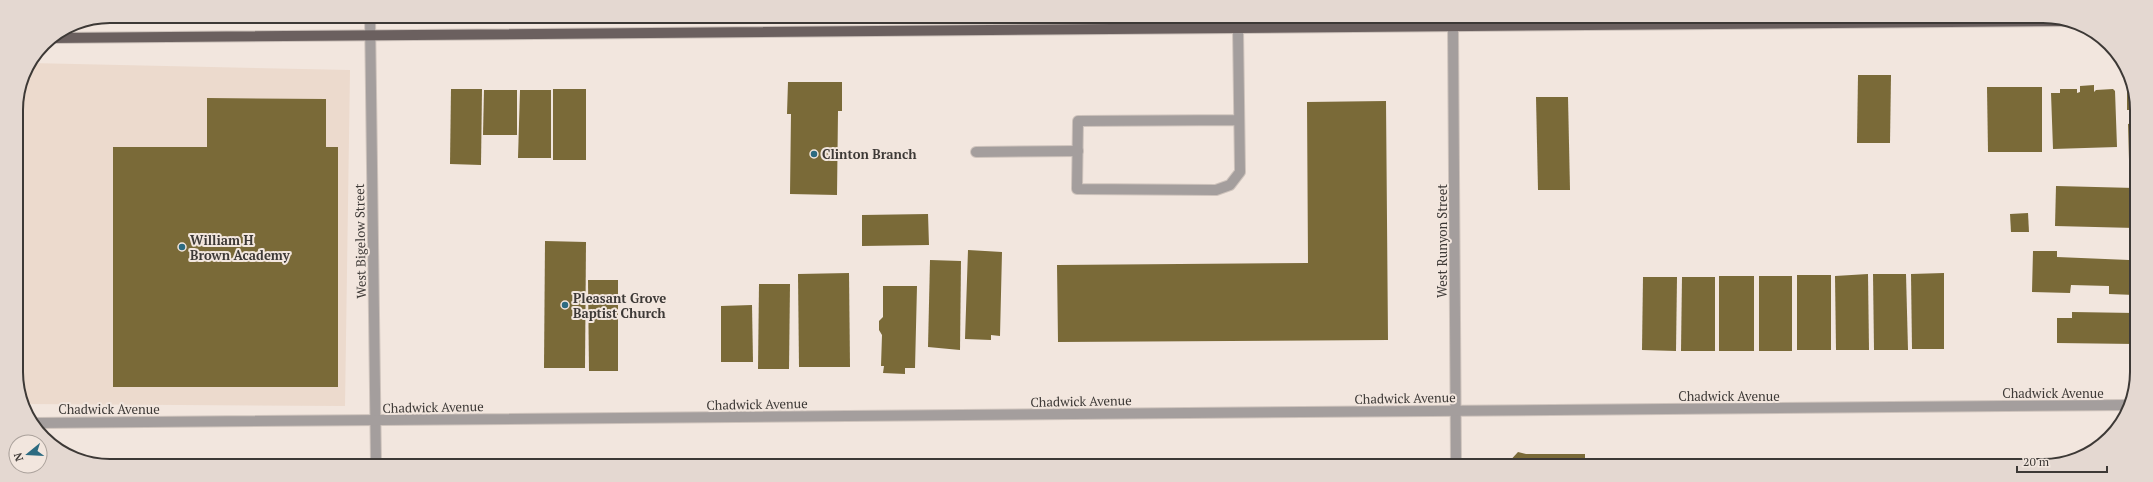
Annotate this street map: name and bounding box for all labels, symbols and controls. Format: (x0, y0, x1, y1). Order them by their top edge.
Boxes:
place label: Clinton Branch (822, 145, 917, 163)
marker: Clinton Branch (809, 149, 819, 159)
street label: West Bigelow Street (350, 183, 370, 299)
street label: West Runyon Street (1433, 184, 1451, 298)
place label: William H Brown Academy (190, 231, 291, 264)
marker: William H Brown Academy (177, 242, 187, 252)
place label: Pleasant Grove Baptist Church (573, 289, 666, 322)
marker: Pleasant Grove Baptist Church (560, 300, 570, 310)
street label: Chadwick Avenue (2002, 384, 2104, 402)
street label: Chadwick Avenue (1678, 387, 1780, 405)
street label: Chadwick Avenue (1354, 388, 1456, 408)
street label: Chadwick Avenue (1030, 391, 1132, 411)
street label: Chadwick Avenue (706, 394, 808, 414)
street label: Chadwick Avenue (382, 397, 484, 417)
street label: Chadwick Avenue (58, 400, 160, 418)
north arrow (8, 434, 48, 474)
scale bar (2017, 448, 2107, 474)
text: N (10, 450, 26, 463)
text: 20 m (2023, 454, 2050, 469)

